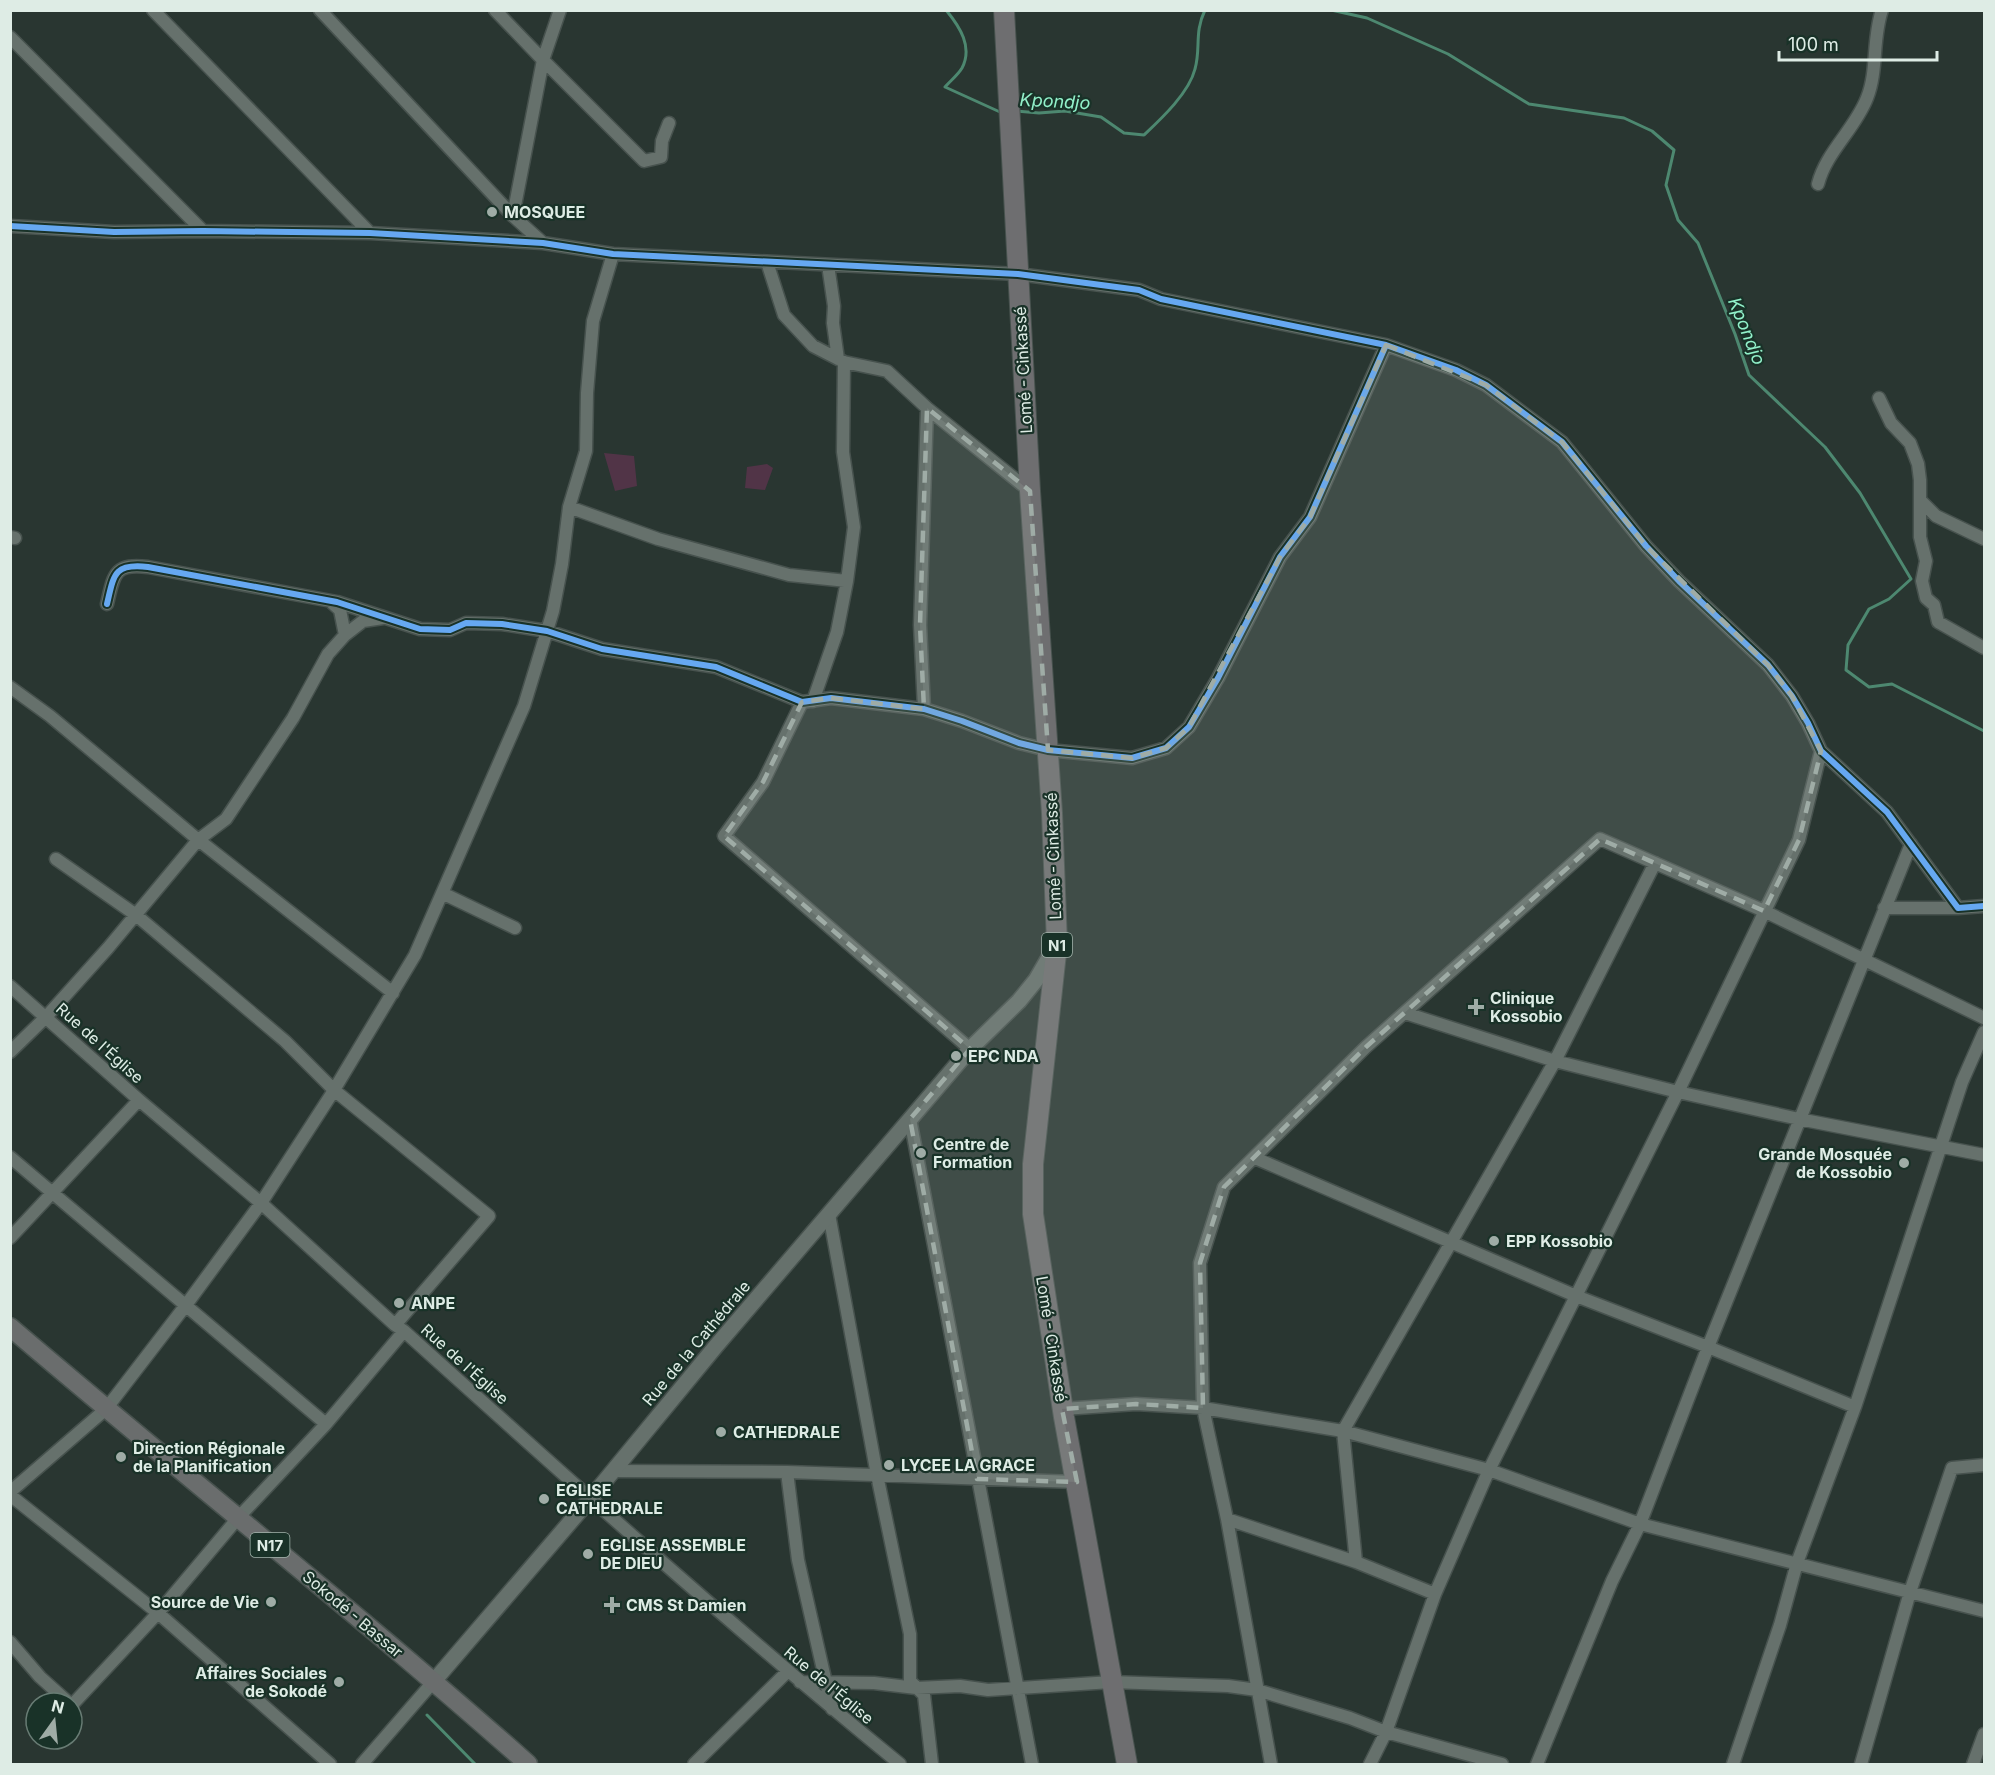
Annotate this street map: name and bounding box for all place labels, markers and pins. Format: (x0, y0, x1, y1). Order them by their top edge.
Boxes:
place label: MOSQUEE (504, 202, 585, 222)
marker: MOSQUEE (485, 205, 499, 219)
place label: Clinique Kossobio (1490, 988, 1563, 1026)
marker: Clinique Kossobio (1467, 998, 1485, 1016)
place label: EPC NDA (968, 1046, 1039, 1066)
marker: EPC NDA (949, 1049, 963, 1063)
place label: Centre de Formation (933, 1134, 1012, 1172)
place label: Grande Mosquée de Kossobio (1758, 1144, 1892, 1182)
marker: Centre de Formation (914, 1146, 928, 1160)
marker: Grande Mosquée de Kossobio (1897, 1156, 1911, 1170)
place label: EPP Kossobio (1506, 1231, 1613, 1251)
marker: EPP Kossobio (1487, 1234, 1501, 1248)
place label: ANPE (411, 1293, 455, 1313)
marker: ANPE (392, 1296, 406, 1310)
place label: CATHEDRALE (733, 1422, 840, 1442)
marker: CATHEDRALE (714, 1425, 728, 1439)
place label: Direction Régionale de la Planification (133, 1438, 285, 1476)
marker: Direction Régionale de la Planification (114, 1450, 128, 1464)
place label: LYCEE LA GRACE (901, 1455, 1035, 1475)
marker: LYCEE LA GRACE (882, 1458, 896, 1472)
place label: EGLISE CATHEDRALE (556, 1480, 663, 1518)
marker: EGLISE CATHEDRALE (537, 1492, 551, 1506)
place label: EGLISE ASSEMBLE DE DIEU (600, 1535, 746, 1573)
marker: EGLISE ASSEMBLE DE DIEU (581, 1547, 595, 1561)
place label: Source de Vie (151, 1592, 259, 1612)
marker: Source de Vie (264, 1595, 278, 1609)
place label: CMS St Damien (626, 1595, 746, 1615)
marker: CMS St Damien (603, 1596, 621, 1614)
place label: Affaires Sociales de Sokodé (195, 1663, 327, 1701)
marker: Affaires Sociales de Sokodé (332, 1675, 346, 1689)

